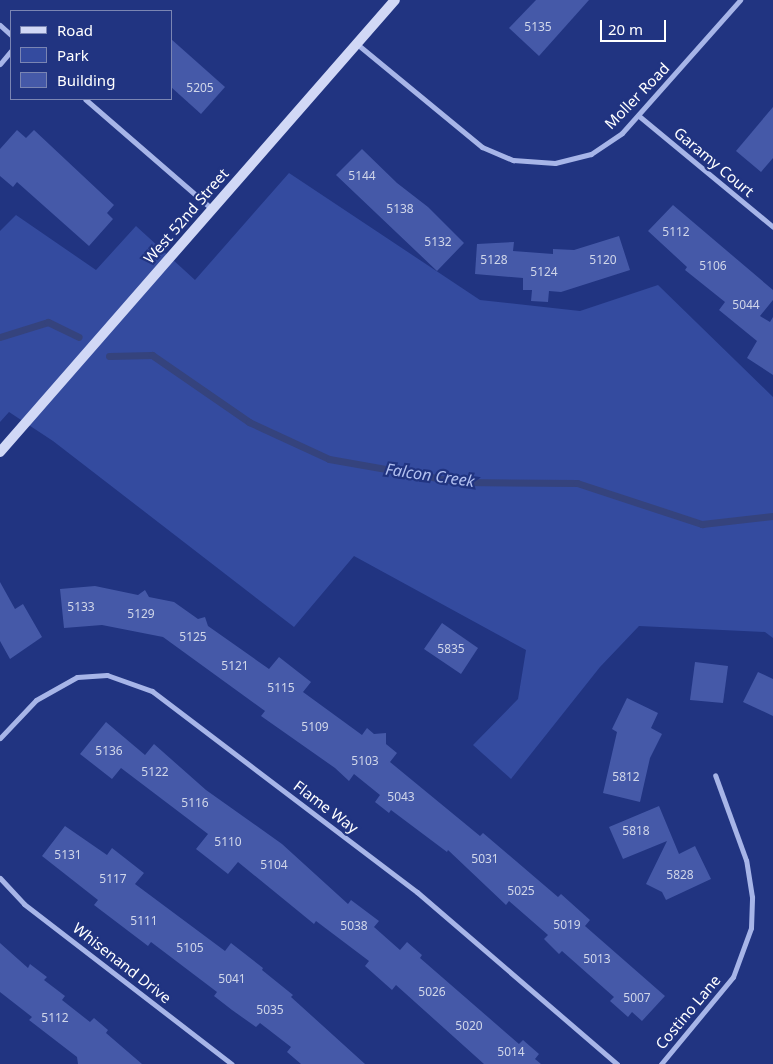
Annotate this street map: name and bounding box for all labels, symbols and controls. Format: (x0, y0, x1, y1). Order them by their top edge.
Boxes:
legend (10, 10, 172, 100)
scale bar (603, 10, 669, 42)
text: 20 m (608, 19, 643, 39)
text: Road (57, 20, 93, 40)
house number: 5135 (524, 20, 552, 34)
text: Park (57, 45, 89, 65)
street label: Moller Road (601, 59, 673, 133)
text: Building (57, 70, 115, 90)
house number: 5205 (186, 81, 214, 95)
street label: Garamy Court (670, 123, 758, 201)
street label: West 52nd Street (140, 165, 232, 267)
house number: 5144 (348, 169, 376, 183)
house number: 5138 (386, 202, 414, 216)
house number: 5112 (662, 225, 690, 239)
house number: 5132 (424, 235, 452, 249)
house number: 5128 (480, 253, 508, 267)
house number: 5120 (589, 253, 617, 267)
house number: 5106 (699, 259, 727, 273)
house number: 5124 (530, 265, 558, 279)
house number: 5044 (732, 298, 760, 312)
water label: Falcon Creek (384, 459, 476, 491)
house number: 5133 (67, 600, 95, 614)
house number: 5129 (127, 607, 155, 621)
house number: 5125 (179, 630, 207, 644)
house number: 5835 (437, 642, 465, 656)
house number: 5121 (221, 659, 249, 673)
house number: 5115 (267, 681, 295, 695)
house number: 5109 (301, 720, 329, 734)
house number: 5136 (95, 744, 123, 758)
house number: 5103 (351, 754, 379, 768)
house number: 5122 (141, 765, 169, 779)
house number: 5812 (612, 770, 640, 784)
street label: Flame Way (290, 777, 362, 837)
house number: 5043 (387, 790, 415, 804)
house number: 5116 (181, 796, 209, 810)
house number: 5818 (622, 824, 650, 838)
house number: 5110 (214, 835, 242, 849)
house number: 5131 (54, 848, 82, 862)
house number: 5031 (471, 852, 499, 866)
house number: 5104 (260, 858, 288, 872)
house number: 5828 (666, 868, 694, 882)
house number: 5117 (99, 872, 127, 886)
house number: 5025 (507, 884, 535, 898)
house number: 5111 (130, 914, 158, 928)
house number: 5019 (553, 918, 581, 932)
street label: Whisenand Drive (69, 919, 175, 1007)
house number: 5038 (340, 919, 368, 933)
house number: 5105 (176, 941, 204, 955)
house number: 5013 (583, 952, 611, 966)
street label: Costino Lane (652, 971, 724, 1053)
house number: 5041 (218, 972, 246, 986)
house number: 5026 (418, 985, 446, 999)
house number: 5007 (623, 991, 651, 1005)
house number: 5035 (256, 1003, 284, 1017)
house number: 5112 (41, 1011, 69, 1025)
house number: 5020 (455, 1019, 483, 1033)
house number: 5014 (497, 1045, 525, 1059)

